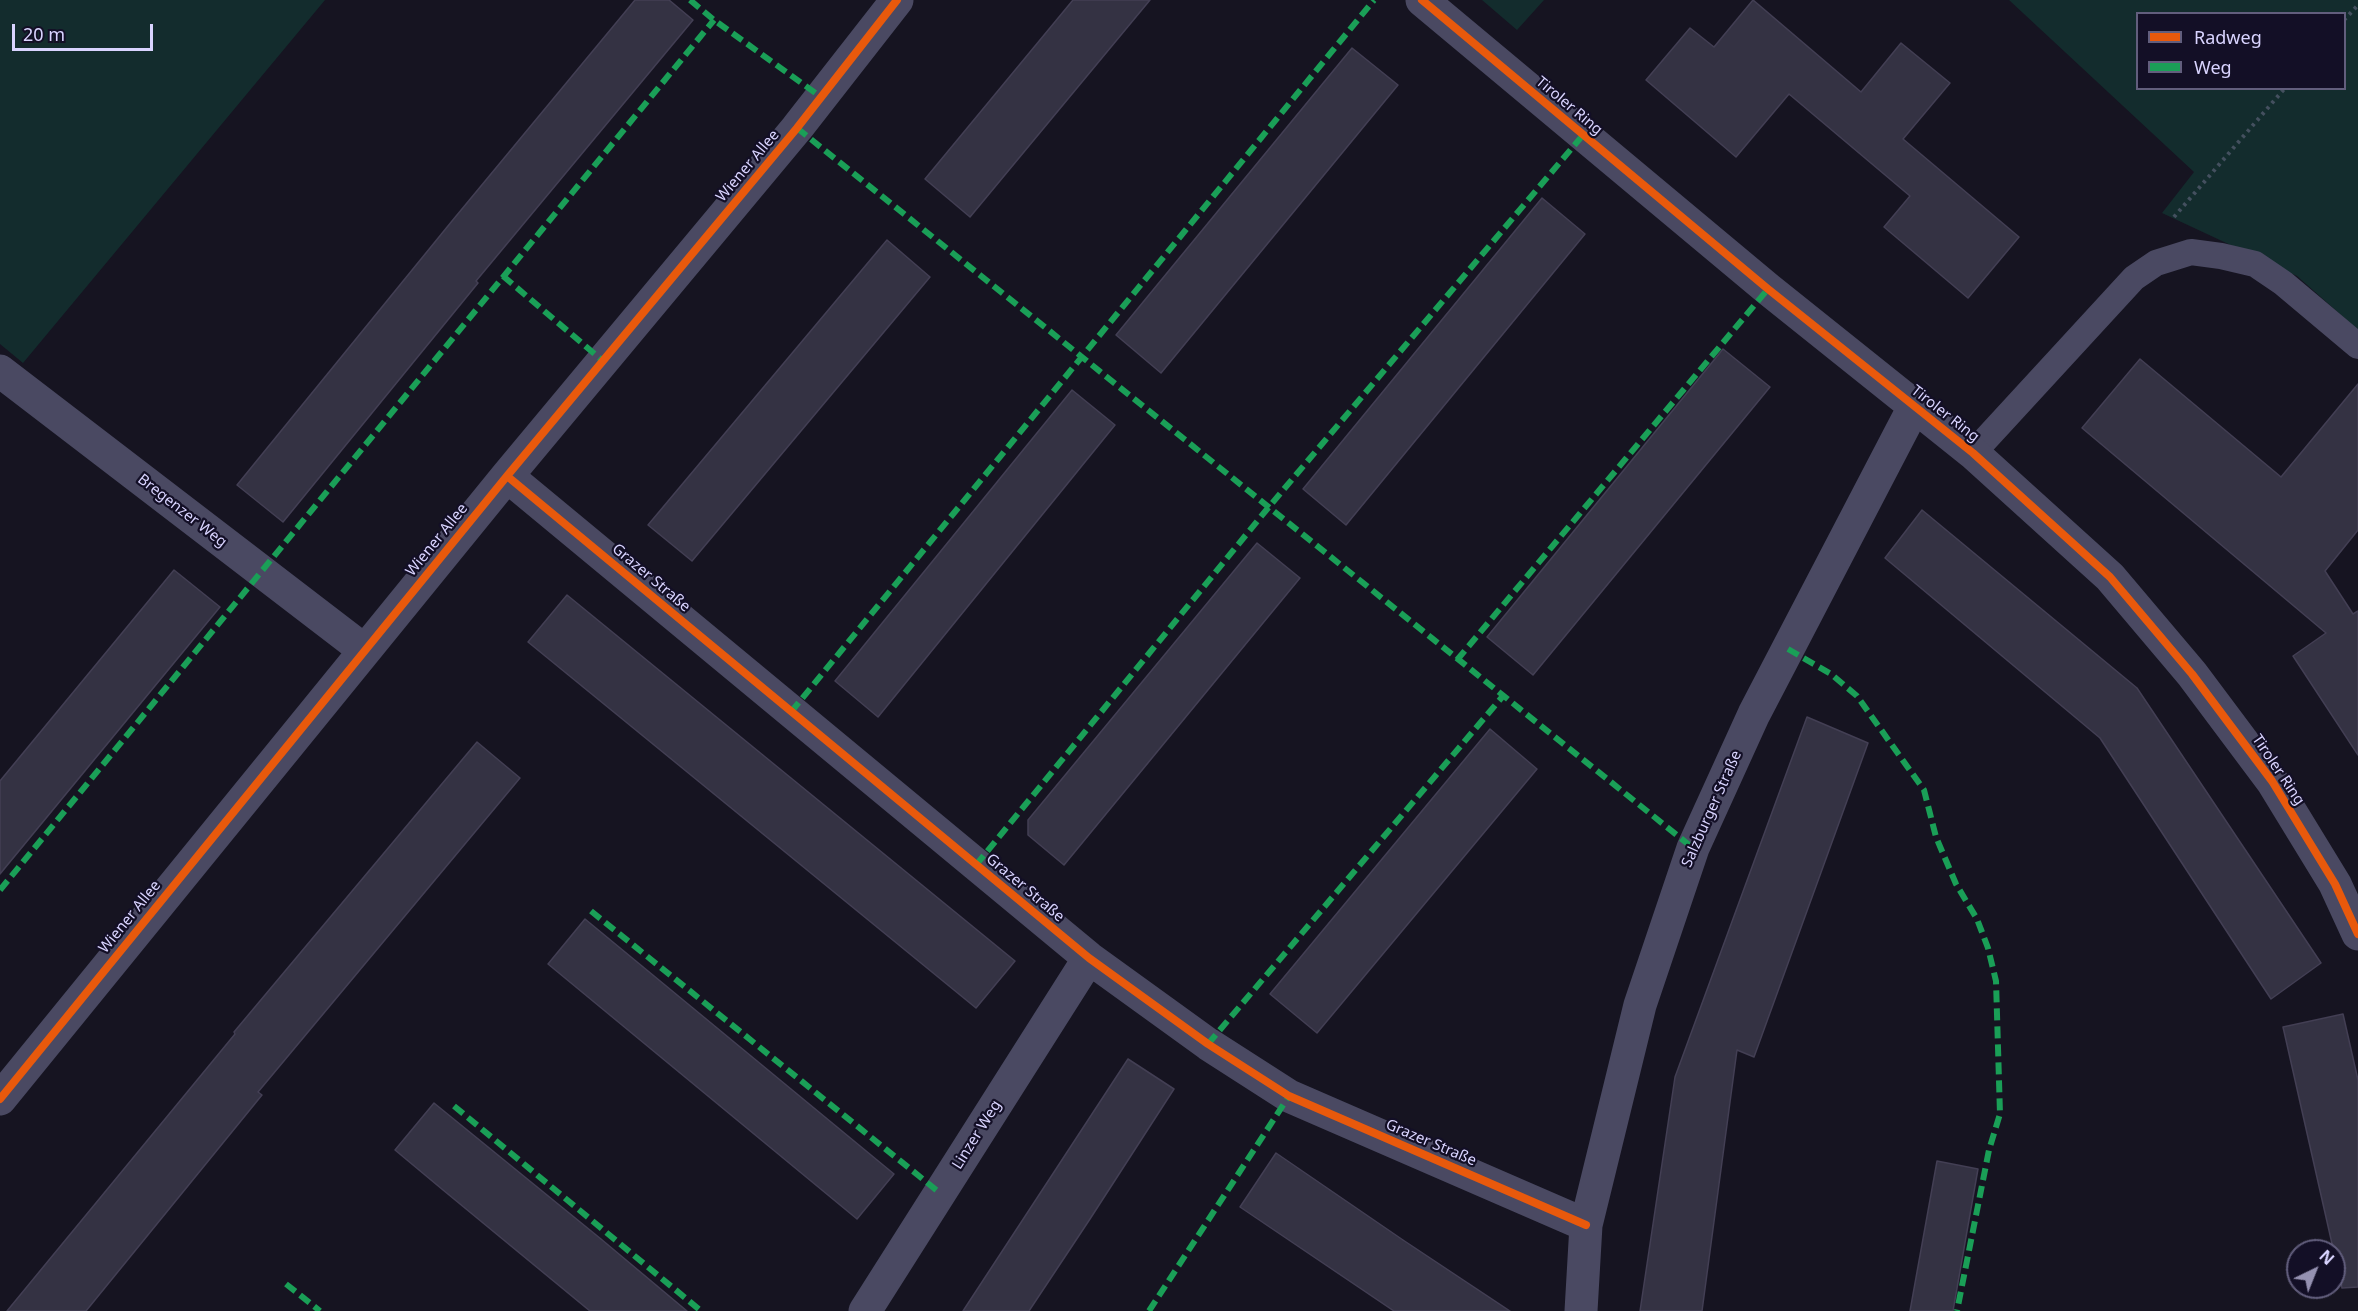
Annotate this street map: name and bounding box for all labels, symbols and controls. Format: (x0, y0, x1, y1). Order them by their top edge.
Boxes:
scale bar (15, 12, 156, 50)
legend (2136, 12, 2346, 90)
text: 20 m (23, 22, 65, 46)
text: Radweg (2194, 25, 2262, 49)
text: Weg (2194, 55, 2232, 79)
street label: Tiroler Ring (1532, 73, 1606, 139)
street label: Wiener Allee (713, 126, 783, 206)
street label: Tiroler Ring (1907, 382, 1983, 446)
street label: Bregenzer Weg (134, 471, 230, 551)
street label: Wiener Allee (402, 500, 472, 580)
street label: Grazer Straße (608, 540, 694, 616)
street label: Tiroler Ring (2248, 731, 2308, 809)
street label: Salzburger Straße (1678, 748, 1746, 870)
street label: Grazer Straße (982, 850, 1068, 926)
street label: Wiener Allee (95, 877, 165, 957)
street label: Linzer Weg (949, 1097, 1005, 1173)
street label: Grazer Straße (1383, 1116, 1479, 1170)
north arrow (2286, 1239, 2346, 1299)
text: N (2315, 1245, 2339, 1270)

